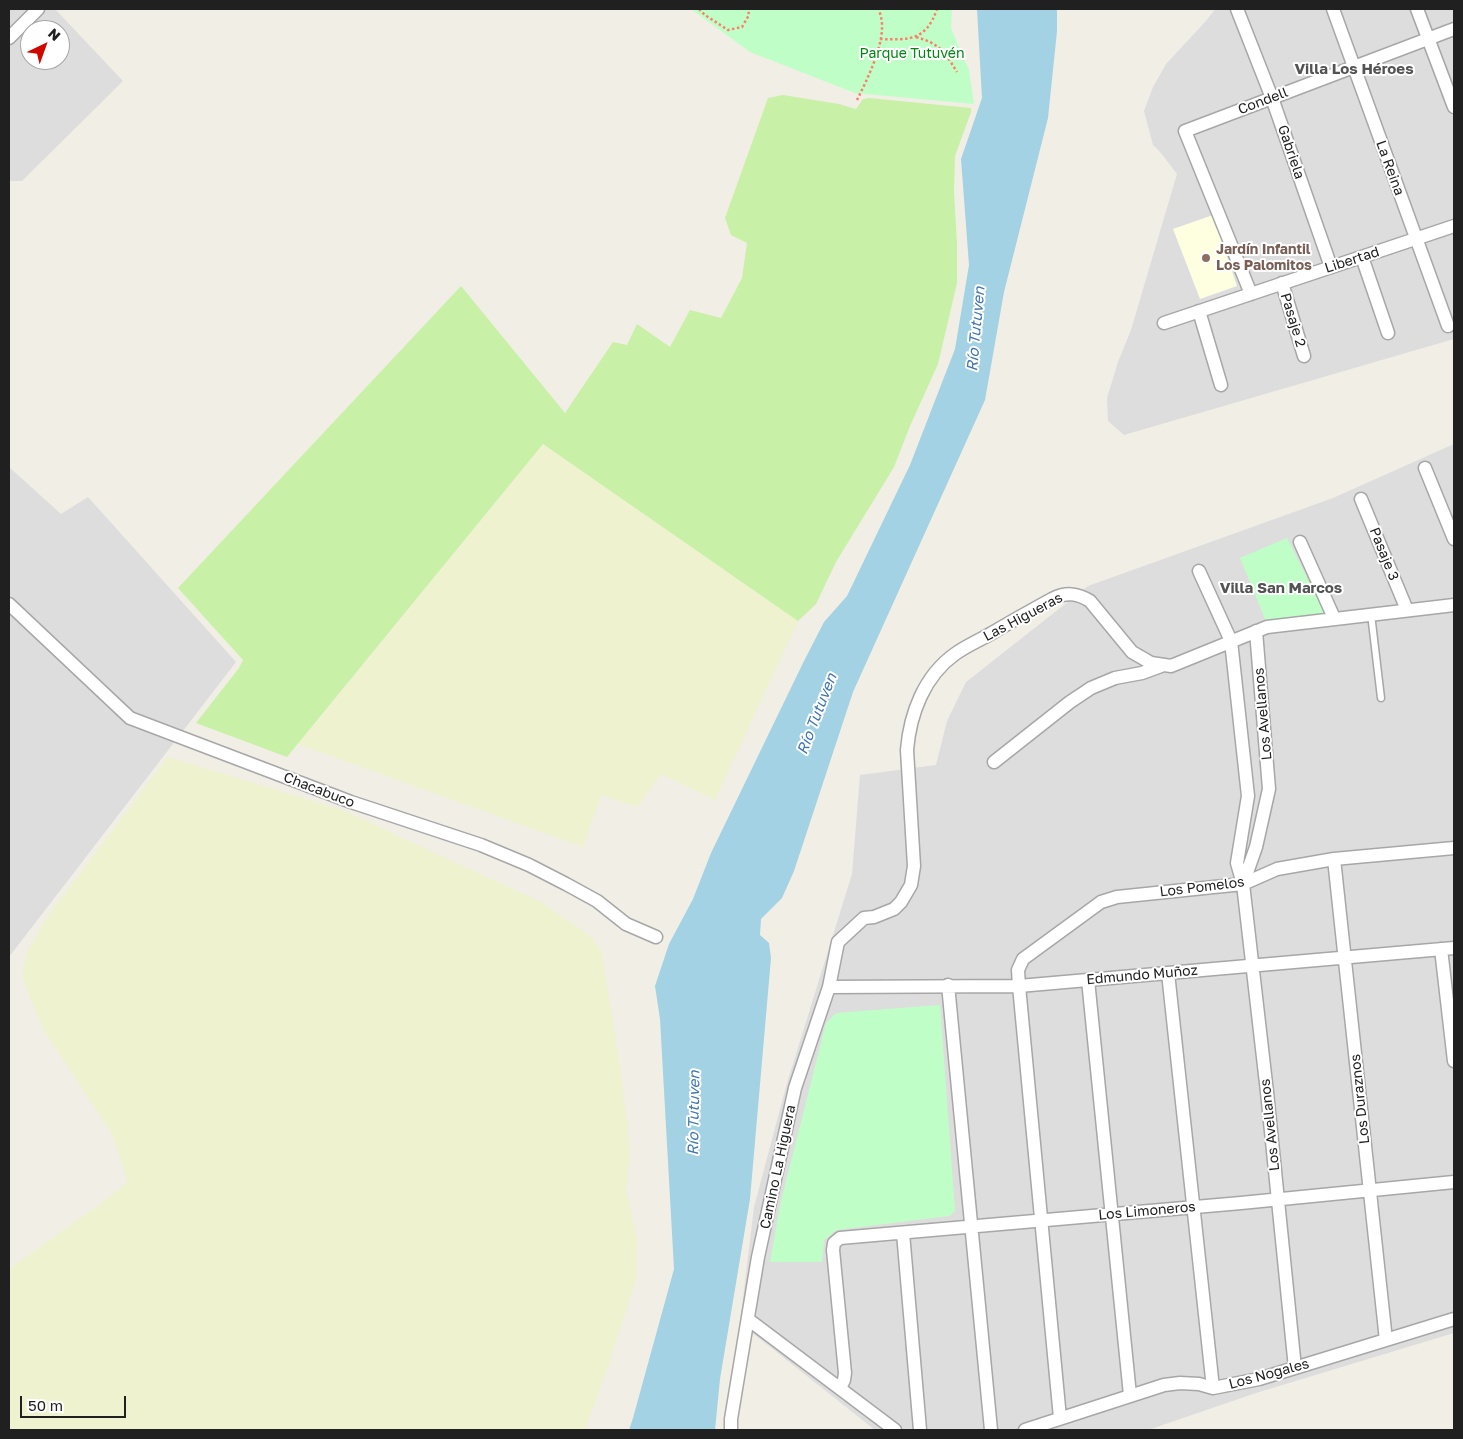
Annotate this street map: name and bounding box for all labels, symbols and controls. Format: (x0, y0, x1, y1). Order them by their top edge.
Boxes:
north arrow (20, 20, 70, 70)
text: N (45, 24, 64, 44)
park label: Parque Tutuvén (859, 46, 965, 62)
district label: Villa Los Héroes (1294, 60, 1414, 78)
street label: Condell (1236, 84, 1290, 118)
street label: Gabriela (1274, 123, 1308, 181)
street label: La Reina (1372, 138, 1408, 198)
place label: Jardín Infantil Los Palomitos (1216, 242, 1312, 274)
street label: Libertad (1323, 243, 1381, 277)
marker: Jardín Infantil Los Palomitos (1200, 252, 1212, 264)
water label: Río Tutuven (963, 286, 989, 372)
street label: Pasaje 2 (1277, 291, 1309, 349)
street label: Pasaje 3 (1366, 525, 1402, 583)
district label: Villa San Marcos (1220, 579, 1342, 597)
street label: Las Higueras (981, 589, 1065, 645)
street label: Los Avellanos (1251, 667, 1275, 761)
water label: Río Tutuven (793, 671, 841, 757)
street label: Chacabuco (281, 769, 357, 811)
street label: Los Pomelos (1159, 873, 1245, 901)
street label: Edmundo Muñoz (1086, 962, 1198, 988)
street label: Los Duraznos (1347, 1053, 1373, 1145)
water label: Río Tutuven (684, 1070, 704, 1156)
street label: Los Avellanos (1257, 1078, 1283, 1172)
street label: Camino La Higuera (757, 1103, 799, 1231)
street label: Los Limoneros (1098, 1198, 1196, 1224)
street label: Los Nogales (1227, 1355, 1311, 1393)
scale bar (22, 1386, 129, 1418)
text: 50 m (28, 1396, 63, 1414)

